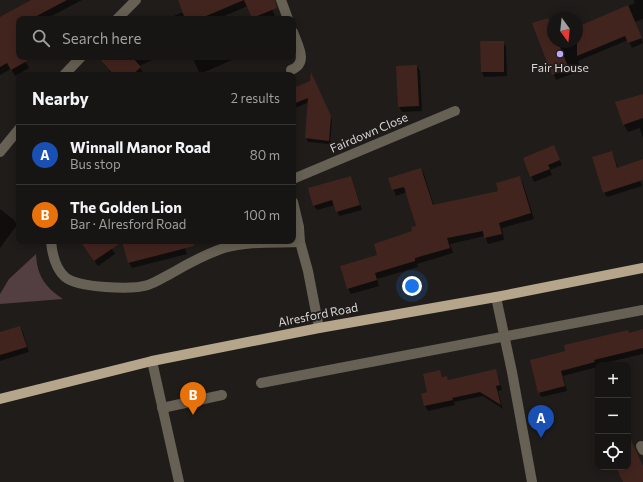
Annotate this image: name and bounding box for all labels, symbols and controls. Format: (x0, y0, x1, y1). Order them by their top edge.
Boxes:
north arrow (547, 12, 583, 48)
search box (16, 16, 296, 60)
icon: search (30, 27, 52, 49)
text: Search here (62, 29, 141, 47)
marker: Fair House (555, 49, 565, 59)
place label: Fair House (531, 60, 589, 74)
text: Nearby (32, 88, 89, 109)
text: 2 results (231, 90, 280, 106)
street label: Fairdown Close (328, 109, 410, 155)
text: Winnall Manor Road (70, 138, 211, 156)
text: A (40, 147, 50, 163)
text: 80 m (250, 147, 280, 163)
text: Bus stop (70, 156, 121, 172)
text: The Golden Lion (70, 198, 182, 216)
text: B (41, 207, 49, 223)
text: 100 m (244, 207, 280, 223)
text: Bar · Alresford Road (70, 216, 186, 232)
your location (402, 276, 422, 296)
street label: Alresford Road (277, 299, 359, 329)
map controls (595, 362, 631, 470)
button: + (595, 362, 631, 398)
pin: B (180, 382, 206, 415)
button: − (595, 398, 631, 434)
pin: A (528, 405, 554, 438)
button: locate (595, 434, 631, 470)

